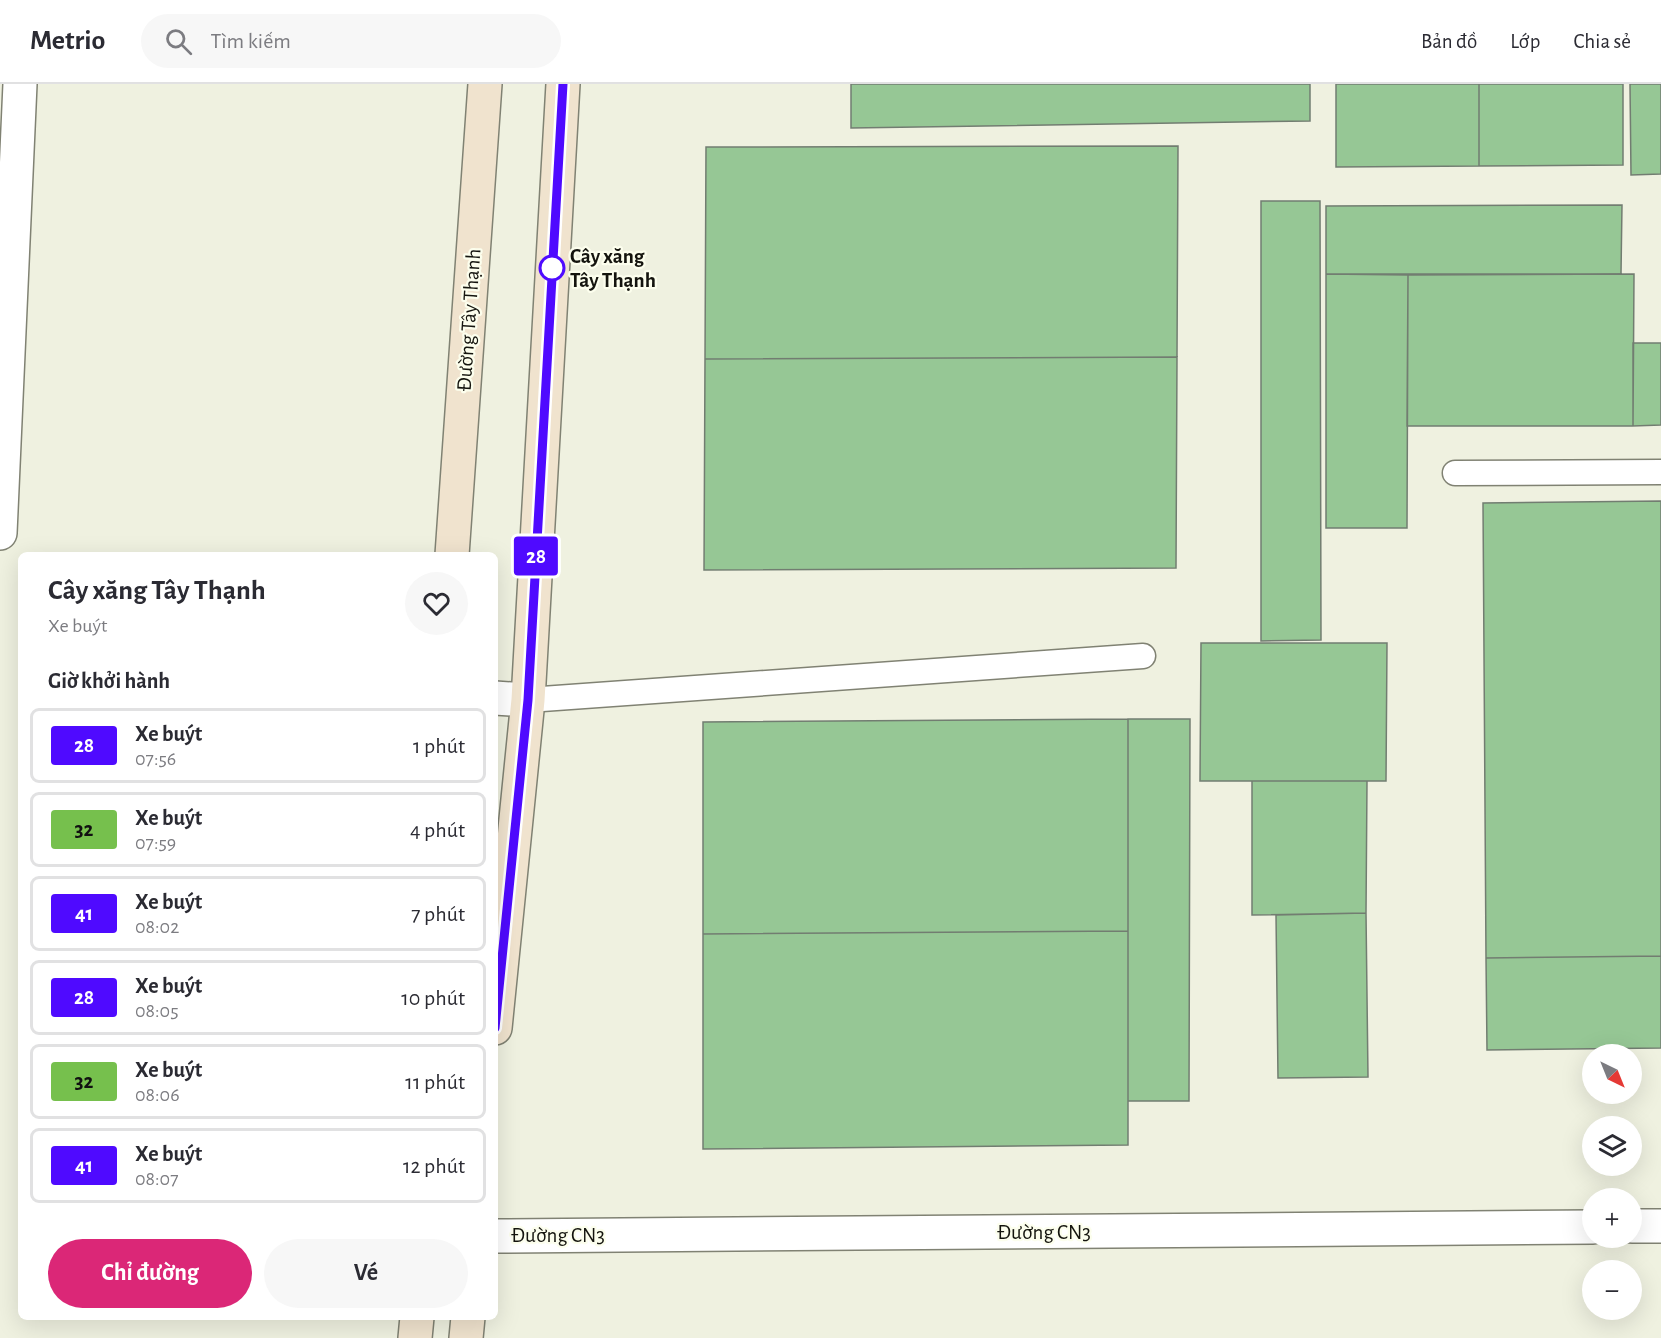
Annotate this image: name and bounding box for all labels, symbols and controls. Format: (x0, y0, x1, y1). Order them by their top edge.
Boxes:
search box (141, 14, 561, 68)
icon: search (162, 25, 195, 58)
text: Metrio (30, 27, 105, 55)
text: Tìm kiếm (210, 30, 291, 52)
text: Bản đồ (1421, 31, 1477, 52)
text: Lớp (1510, 31, 1540, 52)
text: Chia sẻ (1573, 31, 1631, 52)
place label: Cây xăng Tây Thạnh (570, 246, 656, 291)
street label: Đường Tây Thạnh (454, 248, 484, 392)
marker: Cây xăng Tây Thạnh (539, 255, 565, 281)
line badge: 28 (509, 536, 563, 576)
text: 28 (526, 546, 546, 567)
button: heart (405, 572, 468, 635)
text: Cây xăng Tây Thạnh (48, 577, 266, 605)
text: Xe buýt (48, 616, 107, 636)
text: Giờ khởi hành (48, 670, 170, 692)
text: Xe buýt (135, 723, 202, 745)
text: 28 (74, 735, 94, 756)
text: 1 phút (413, 735, 465, 757)
text: 07:56 (135, 749, 176, 769)
text: Xe buýt (135, 807, 202, 829)
text: 32 (75, 819, 93, 840)
text: 4 phút (410, 819, 465, 841)
text: 07:59 (135, 833, 176, 853)
text: Xe buýt (135, 891, 202, 913)
text: 41 (75, 903, 93, 924)
text: 7 phút (411, 903, 465, 925)
text: 08:02 (135, 917, 179, 937)
text: Xe buýt (135, 975, 202, 997)
text: 28 (74, 987, 94, 1008)
text: 10 phút (401, 987, 465, 1009)
text: 08:05 (135, 1001, 179, 1021)
north arrow (1582, 1044, 1642, 1104)
map controls (1582, 1044, 1642, 1320)
text: Xe buýt (135, 1059, 202, 1081)
text: 32 (75, 1071, 93, 1092)
text: 11 phút (405, 1071, 465, 1093)
text: 08:06 (135, 1085, 180, 1105)
button: layers (1582, 1116, 1642, 1176)
text: Xe buýt (135, 1143, 202, 1165)
text: 41 (75, 1155, 93, 1176)
text: 12 phút (403, 1155, 465, 1177)
text: 08:07 (135, 1169, 179, 1189)
button: + (1582, 1188, 1642, 1248)
street label: Đường CN3 (997, 1222, 1091, 1243)
street label: Đường CN3 (511, 1225, 605, 1246)
button: Chỉ đường (48, 1239, 252, 1308)
button: Vé (264, 1239, 468, 1308)
button: − (1582, 1260, 1642, 1320)

